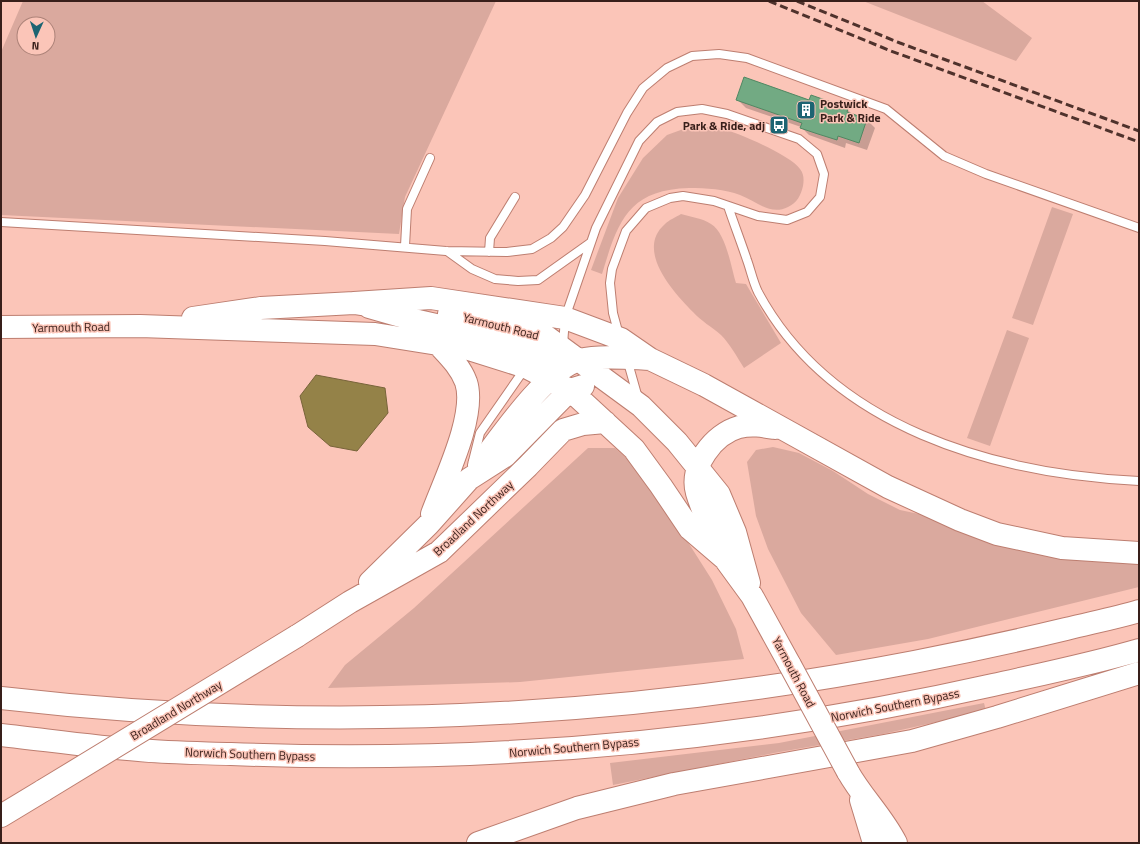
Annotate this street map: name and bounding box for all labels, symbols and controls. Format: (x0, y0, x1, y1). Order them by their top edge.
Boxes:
north arrow (16, 16, 56, 56)
text: N (31, 38, 40, 54)
place label: Postwick Park & Ride (820, 94, 881, 127)
building icon: Postwick Park & Ride (795, 99, 817, 121)
bus stop icon: Park & Ride, adj (768, 114, 790, 136)
place label: Park & Ride, adj (683, 116, 765, 135)
street label: Yarmouth Road (461, 307, 541, 345)
street label: Yarmouth Road (32, 317, 110, 337)
street label: Broadland Northway (428, 475, 518, 561)
street label: Yarmouth Road (767, 633, 821, 711)
street label: Broadland Northway (126, 675, 226, 745)
street label: Norwich Southern Bypass (829, 683, 961, 727)
street label: Norwich Southern Bypass (508, 732, 640, 762)
street label: Norwich Southern Bypass (184, 742, 316, 766)

